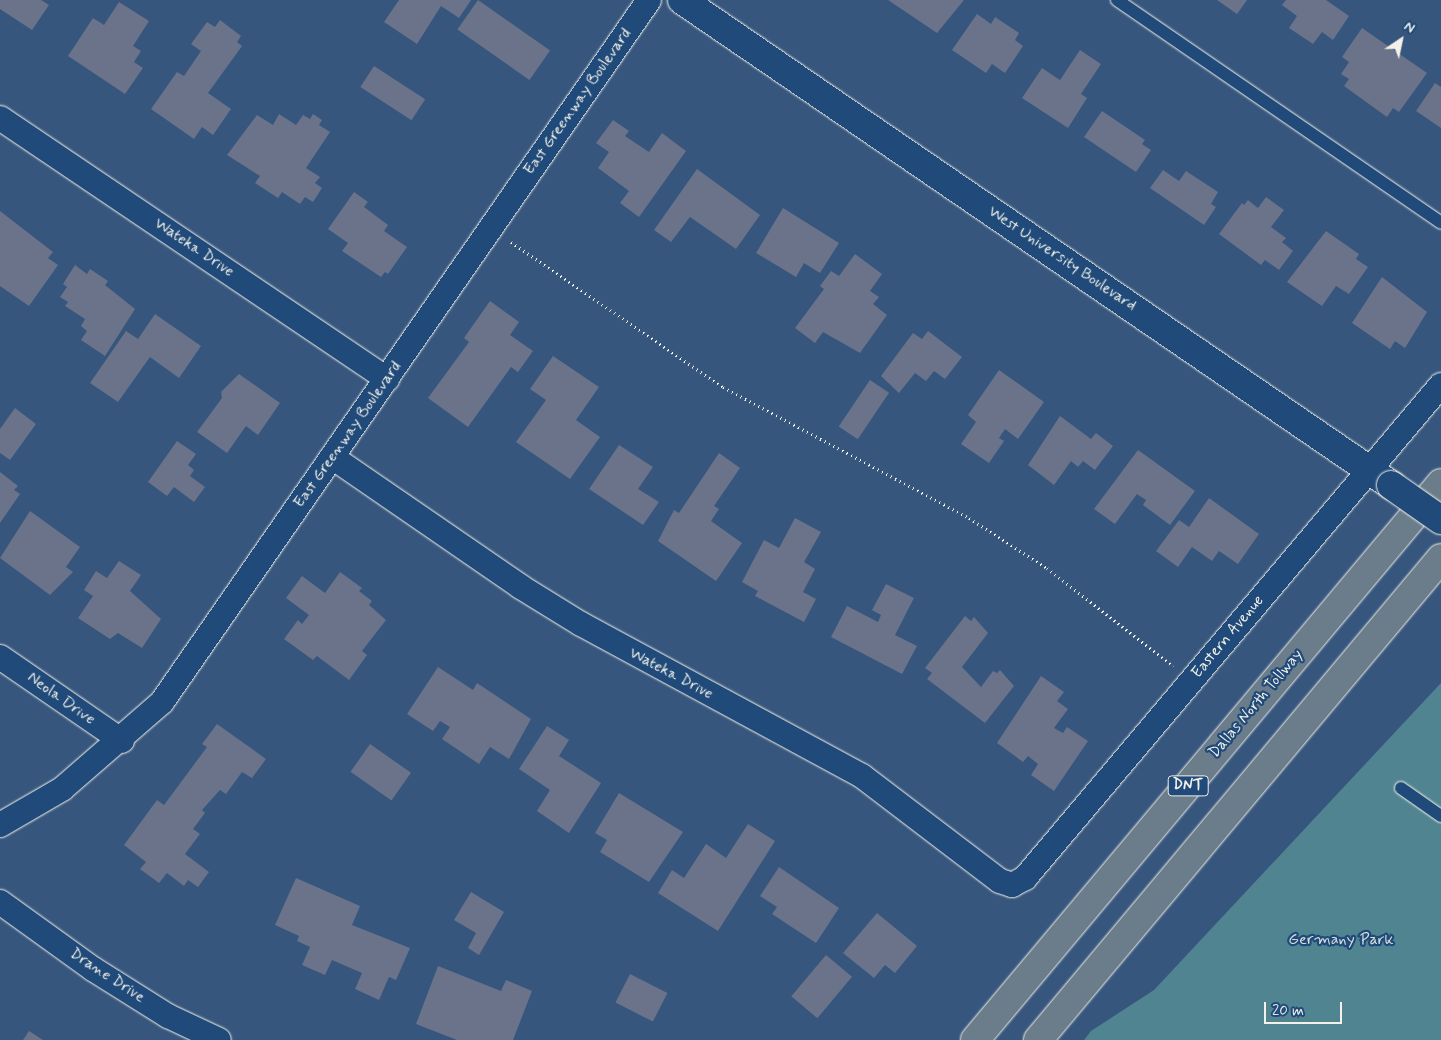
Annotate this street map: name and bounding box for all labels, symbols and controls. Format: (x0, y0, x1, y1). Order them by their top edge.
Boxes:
north arrow (1376, 15, 1426, 65)
text: N (1400, 17, 1418, 38)
street label: East Greenway Boulevard (521, 26, 635, 178)
street label: West University Boulevard (984, 202, 1140, 316)
street label: Wateka Drive (150, 214, 238, 282)
street label: East Greenway Boulevard (291, 359, 405, 511)
street label: Eastern Avenue (1187, 590, 1269, 684)
street label: Wateka Drive (626, 644, 716, 704)
street label: Dallas North Tollway (1205, 646, 1307, 762)
street label: Neola Drive (24, 669, 98, 729)
road number: DNT (1167, 774, 1209, 798)
park label: Germany Park (1290, 930, 1392, 950)
street label: Drane Drive (66, 945, 148, 1007)
scale bar (1266, 992, 1344, 1024)
text: 20 m (1272, 1001, 1304, 1021)

